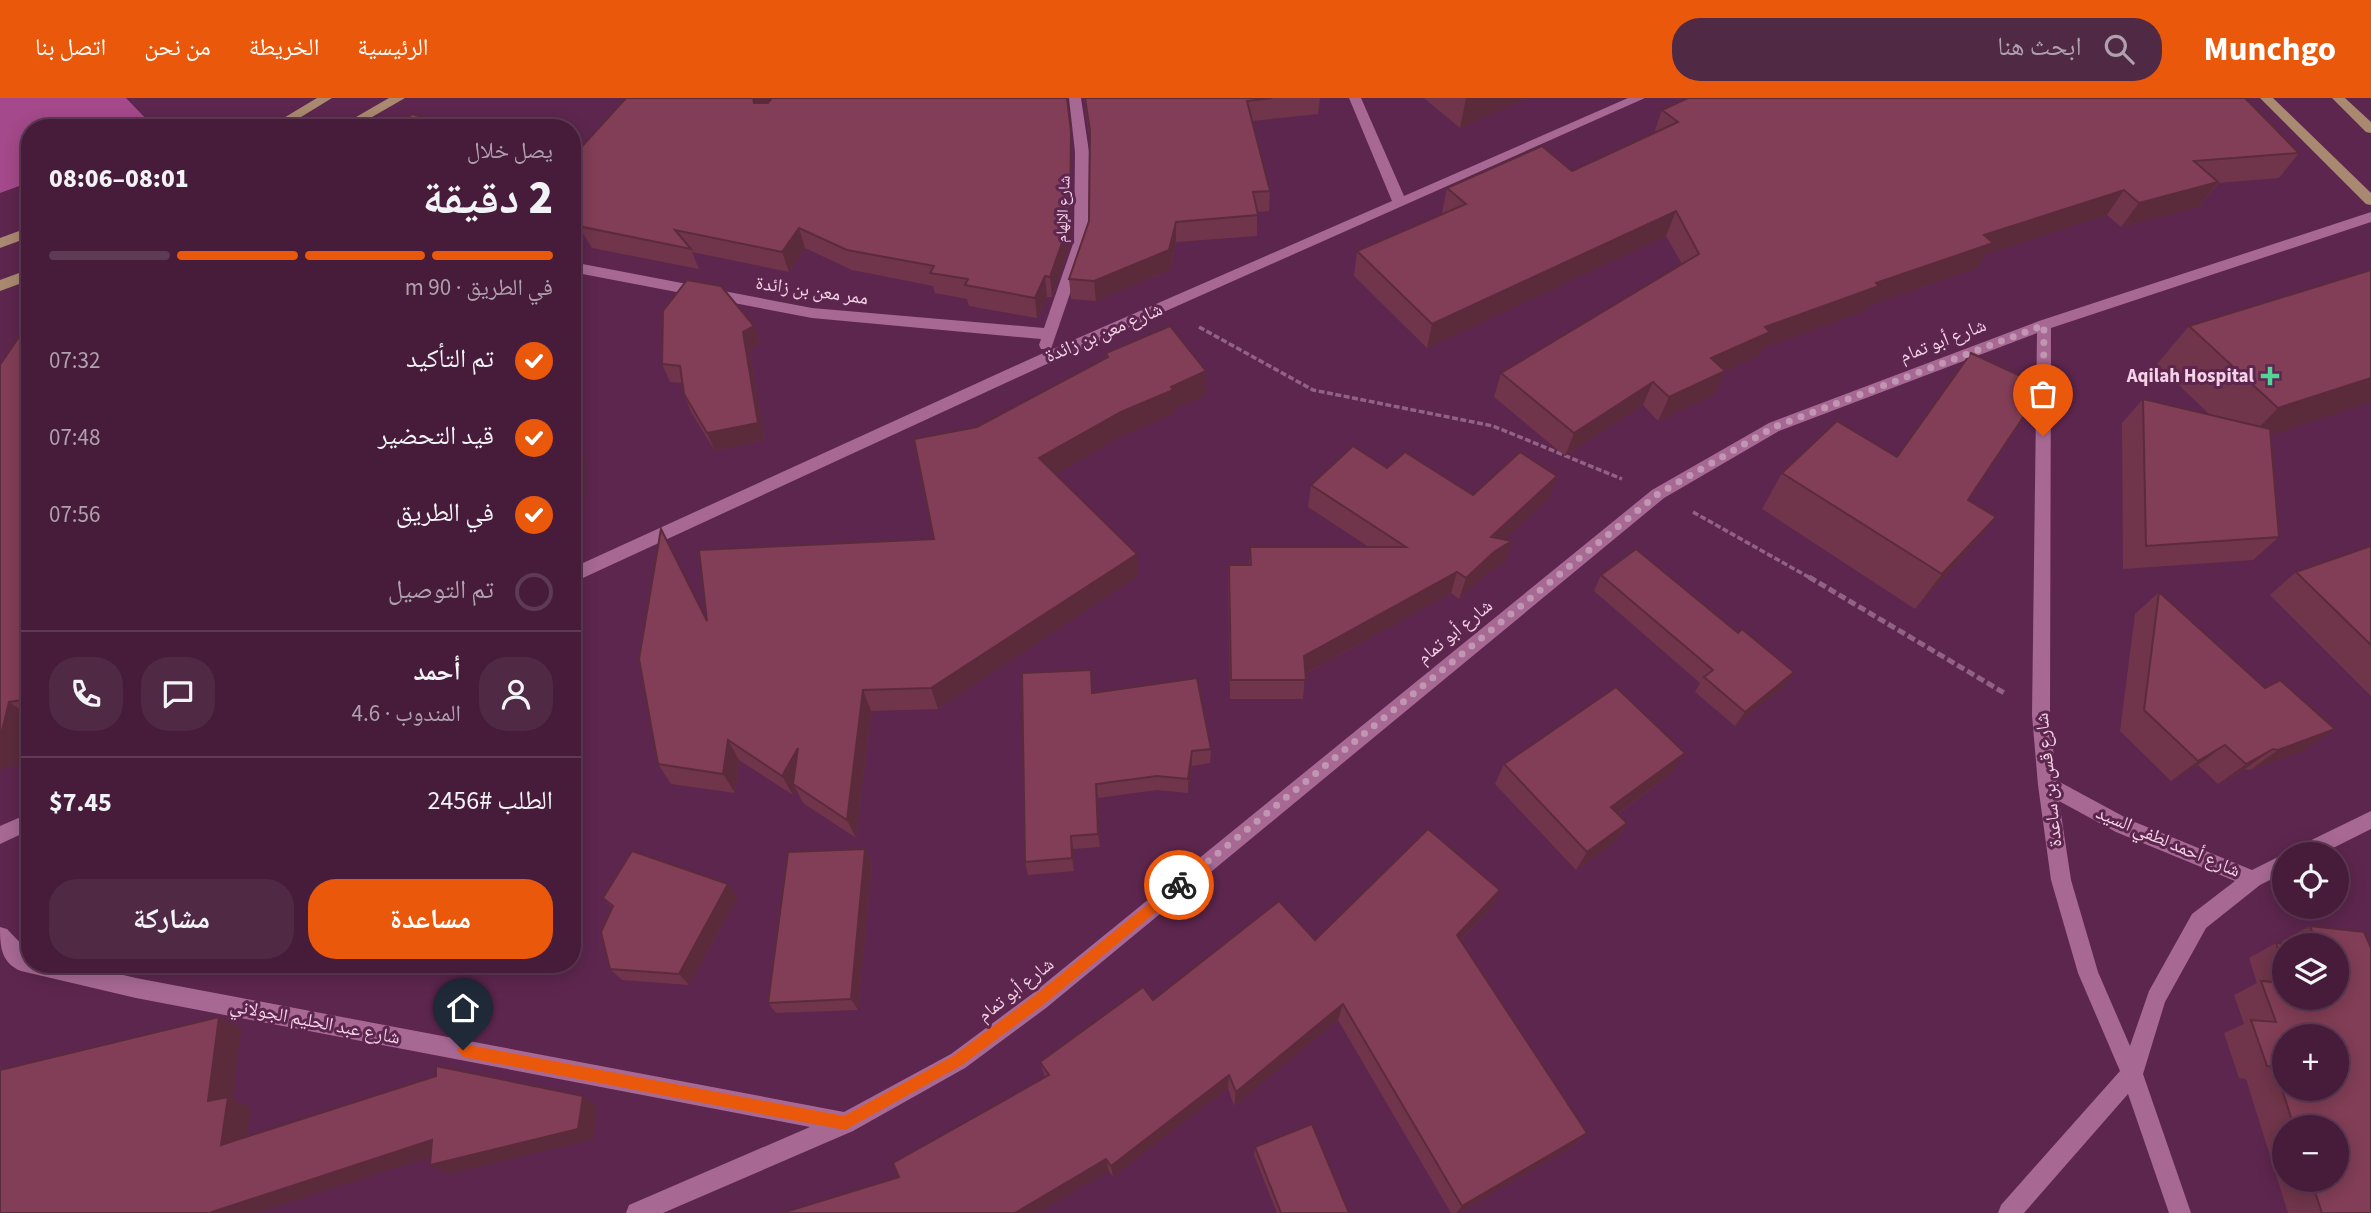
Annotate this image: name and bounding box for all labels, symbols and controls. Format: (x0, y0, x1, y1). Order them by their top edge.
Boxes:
search box (1672, 18, 2162, 81)
text: Munchgo (2204, 26, 2336, 73)
text: ابحث هنا (1997, 28, 2082, 65)
text: اتصل بنا (35, 30, 106, 65)
text: من نحن (144, 30, 211, 65)
text: الخريطة (249, 30, 319, 65)
text: الرئيسية (357, 30, 429, 65)
icon: search (2100, 30, 2138, 68)
text: يصل خلال (467, 134, 553, 167)
text: 08:01–08:06 (49, 160, 189, 197)
text: 2 دقيقة (423, 166, 553, 231)
street label: شارع الإلهام (1050, 175, 1076, 243)
street label: ممر معن بن زائدة (754, 270, 870, 312)
text: في الطريق · 90 m (405, 271, 553, 304)
street label: شارع معن بن زائدة (1041, 296, 1167, 370)
street label: شارع أبو تمام (1896, 312, 1990, 370)
text: تم التأكيد (406, 340, 494, 377)
icon: check (515, 342, 553, 380)
text: 07:32 (49, 344, 100, 377)
place label: Aqilah Hospital (2126, 363, 2255, 390)
pin (2013, 364, 2073, 436)
marker: Aqilah Hospital (2260, 366, 2280, 386)
icon: bag (2024, 375, 2062, 413)
text: قيد التحضير (378, 417, 494, 454)
icon: check (515, 419, 553, 457)
text: 07:48 (49, 421, 100, 454)
text: في الطريق (396, 494, 494, 531)
icon: check (515, 496, 553, 534)
text: 07:56 (49, 498, 100, 531)
text: تم التوصيل (388, 571, 494, 608)
street label: شارع أبو تمام (1411, 593, 1499, 671)
text: أحمد (413, 653, 461, 690)
button: phone (49, 657, 123, 731)
button: chat (141, 657, 215, 731)
button: person (479, 657, 553, 731)
text: المندوب · 4.6 (351, 697, 461, 730)
street label: شارع قس بن ساعدة (2029, 712, 2069, 848)
text: الطلب #2456 (428, 782, 553, 819)
text: $7.45 (49, 784, 112, 821)
street label: شارع أحمد لطفي السيد (2091, 799, 2244, 885)
map controls (2272, 842, 2349, 1192)
button: locate (2272, 842, 2349, 919)
courier (1144, 850, 1214, 920)
icon: bike (1160, 866, 1198, 904)
button: مشاركة (49, 879, 294, 959)
button: مساعدة (308, 879, 553, 959)
button: layers (2272, 933, 2349, 1010)
street label: شارع أبو تمام (972, 951, 1060, 1029)
pin (433, 978, 493, 1050)
icon: home (444, 989, 482, 1027)
street label: شارع عبد الحليم الجولاني (228, 992, 402, 1053)
button: + (2272, 1024, 2349, 1101)
button: − (2272, 1115, 2349, 1192)

